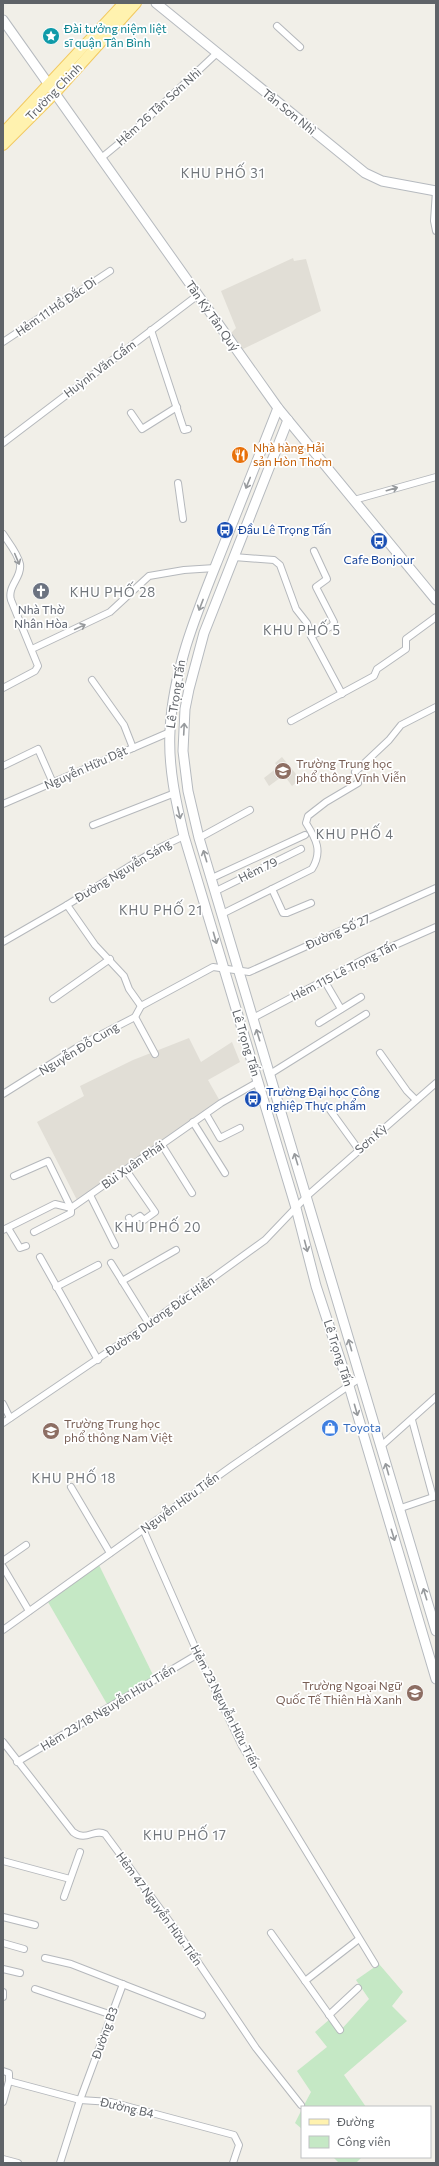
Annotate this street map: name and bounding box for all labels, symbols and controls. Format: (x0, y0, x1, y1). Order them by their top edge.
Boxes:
place label: Đài tưởng niệm liệt sĩ quận Tân Bình (63, 21, 167, 49)
place icon: Đài tưởng niệm liệt sĩ quận Tân Bình (41, 26, 61, 46)
street label: Trường Chinh (22, 60, 84, 123)
street label: Hẻm 26 Tân Sơn Nhì (113, 65, 204, 148)
street label: Tân Sơn Nhì (260, 85, 319, 137)
district label: KHU PHỐ 31 (181, 162, 265, 181)
street label: Hẻm 11 Hồ Đắc Di (12, 274, 98, 338)
street label: Tân Kỳ Tân Quý (183, 277, 242, 353)
street label: Huỳnh Văn Gấm (61, 337, 138, 400)
place label: Nhà hàng Hải sản Hòn Thơm (253, 440, 332, 468)
restaurant icon: Nhà hàng Hải sản Hòn Thơm (230, 445, 250, 465)
one-way arrow (244, 477, 251, 489)
one-way arrow (385, 485, 398, 492)
bus stop icon: Đầu Lê Trọng Tấn (215, 520, 235, 540)
place label: Đầu Lê Trọng Tấn (237, 522, 331, 536)
bus stop icon: Cafe Bonjour (369, 531, 389, 551)
place label: Cafe Bonjour (343, 552, 415, 566)
one-way arrow (14, 553, 22, 565)
church icon: Nhà Thờ Nhân Hòa (31, 581, 51, 601)
district label: KHU PHỐ 28 (70, 581, 156, 600)
one-way arrow (196, 598, 204, 610)
place label: Nhà Thờ Nhân Hòa (14, 602, 68, 630)
district label: KHU PHỐ 5 (263, 619, 341, 638)
one-way arrow (73, 623, 85, 630)
street label: Lê Trọng Tấn (163, 658, 187, 729)
one-way arrow (180, 723, 188, 736)
street label: Nguyễn Hữu Dật (42, 742, 129, 792)
place label: Trường Trung học phổ thông Vĩnh Viễn (296, 756, 406, 784)
school or university icon: Trường Trung học phổ thông Vĩnh Viễn (273, 761, 293, 781)
one-way arrow (176, 807, 183, 820)
district label: KHU PHỐ 4 (316, 823, 394, 842)
street label: Đường Nguyễn Sáng (71, 836, 174, 905)
one-way arrow (201, 850, 208, 863)
street label: Hẻm 79 (236, 854, 279, 885)
district label: KHU PHỐ 21 (119, 899, 203, 918)
street label: Đường Số 27 (302, 911, 372, 952)
one-way arrow (212, 932, 219, 945)
street label: Hẻm 115 Lê Trọng Tấn (288, 937, 399, 1003)
street label: Lê Trọng Tấn (230, 1007, 264, 1078)
street label: Nguyễn Đỗ Cung (36, 1019, 121, 1077)
one-way arrow (254, 1028, 261, 1041)
place label: Trường Đại học Công nghiệp Thực phẩm (266, 1084, 380, 1112)
bus stop icon: Trường Đại học Công nghiệp Thực phẩm (243, 1089, 263, 1109)
street label: Sơn Kỳ (352, 1121, 389, 1156)
street label: Bùi Xuân Phái (98, 1137, 167, 1191)
one-way arrow (292, 1153, 299, 1166)
district label: KHU PHỐ 20 (114, 1216, 202, 1235)
one-way arrow (302, 1239, 310, 1252)
street label: Đường Dương Đức Hiền (102, 1272, 216, 1359)
street label: Lê Trọng Tấn (322, 1318, 356, 1388)
one-way arrow (346, 1338, 353, 1351)
one-way arrow (353, 1404, 360, 1417)
place label: Trường Trung học phổ thông Nam Việt (64, 1416, 173, 1444)
shop icon: Toyota (320, 1418, 340, 1438)
place label: Toyota (343, 1420, 381, 1434)
school or university icon: Trường Trung học phổ thông Nam Việt (41, 1421, 61, 1441)
one-way arrow (383, 1463, 390, 1476)
district label: KHU PHỐ 18 (32, 1467, 116, 1486)
street label: Nguyễn Hữu Tiến (138, 1469, 221, 1535)
one-way arrow (390, 1528, 397, 1541)
one-way arrow (421, 1588, 428, 1601)
street label: Hẻm 23 Nguyễn Hữu Tiến (188, 1642, 263, 1771)
street label: Hẻm 23/18 Nguyễn Hữu Tiến (38, 1661, 177, 1753)
place label: Trường Ngoại Ngữ Quốc Tế Thiên Hà Xanh (276, 1678, 402, 1706)
school or university icon: Trường Ngoại Ngữ Quốc Tế Thiên Hà Xanh (405, 1683, 425, 1703)
district label: KHU PHỐ 17 (143, 1824, 227, 1843)
street label: Hẻm 47 Nguyễn Hữu Tiến (114, 1849, 206, 1968)
street label: Đường B3 (88, 2005, 120, 2062)
street label: Đường B4 (98, 2094, 155, 2120)
legend (301, 2106, 431, 2158)
text: Đường (336, 2114, 375, 2128)
text: Công viên (337, 2134, 391, 2148)

